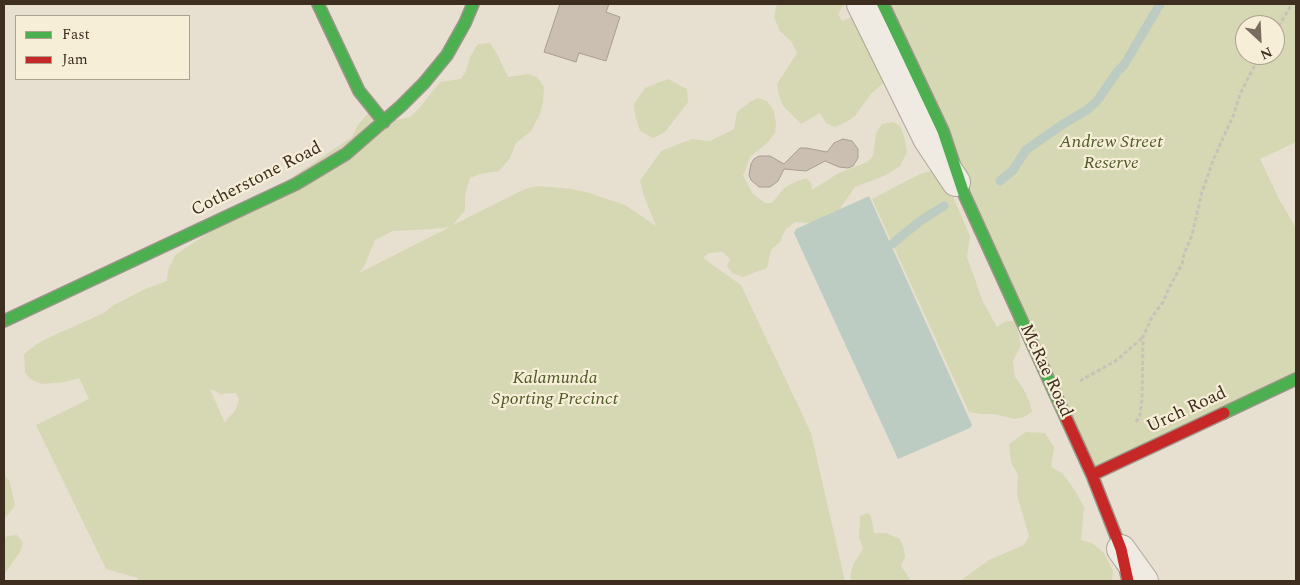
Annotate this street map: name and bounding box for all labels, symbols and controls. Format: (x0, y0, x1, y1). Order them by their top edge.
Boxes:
legend (15, 15, 190, 80)
north arrow (1235, 15, 1285, 65)
text: Fast (62, 23, 90, 46)
text: N (1257, 41, 1276, 65)
text: Jam (62, 48, 88, 71)
park label: Andrew Street Reserve (1059, 132, 1163, 174)
street label: Cotherstone Road (188, 138, 326, 222)
street label: McRae Road (1014, 321, 1076, 421)
park label: Kalamunda Sporting Precinct (492, 368, 618, 410)
street label: Urch Road (1144, 383, 1230, 439)

